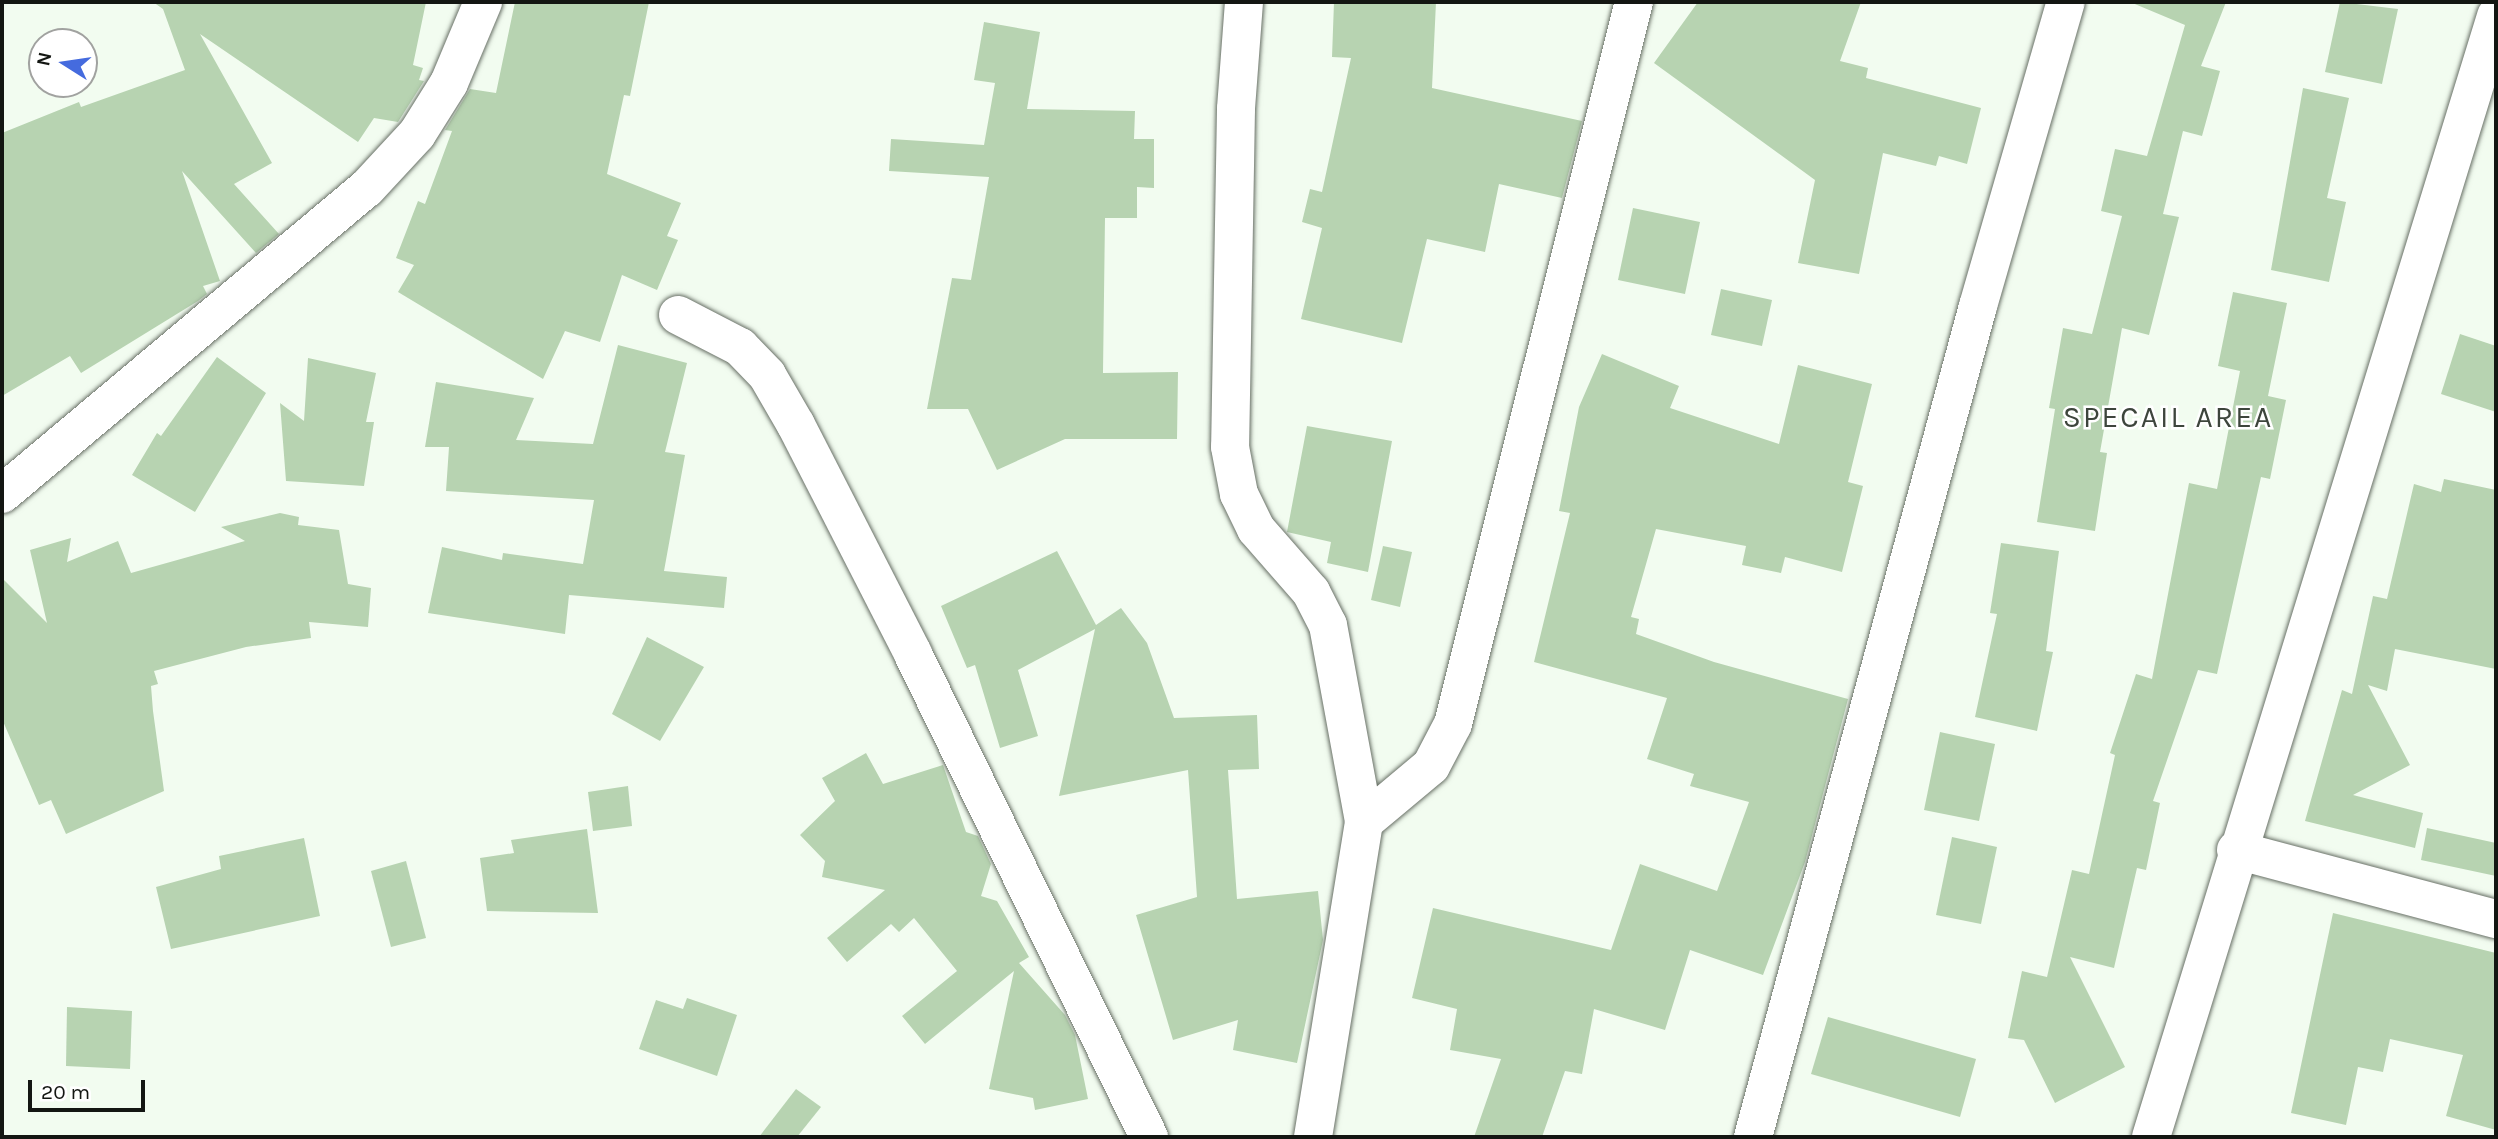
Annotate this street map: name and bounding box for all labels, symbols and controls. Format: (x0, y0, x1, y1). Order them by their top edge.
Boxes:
north arrow (28, 28, 98, 98)
text: N (32, 50, 57, 68)
district label: SPECAIL AREA (2064, 399, 2272, 435)
scale bar (32, 1066, 149, 1110)
text: 20 m (41, 1080, 90, 1104)

